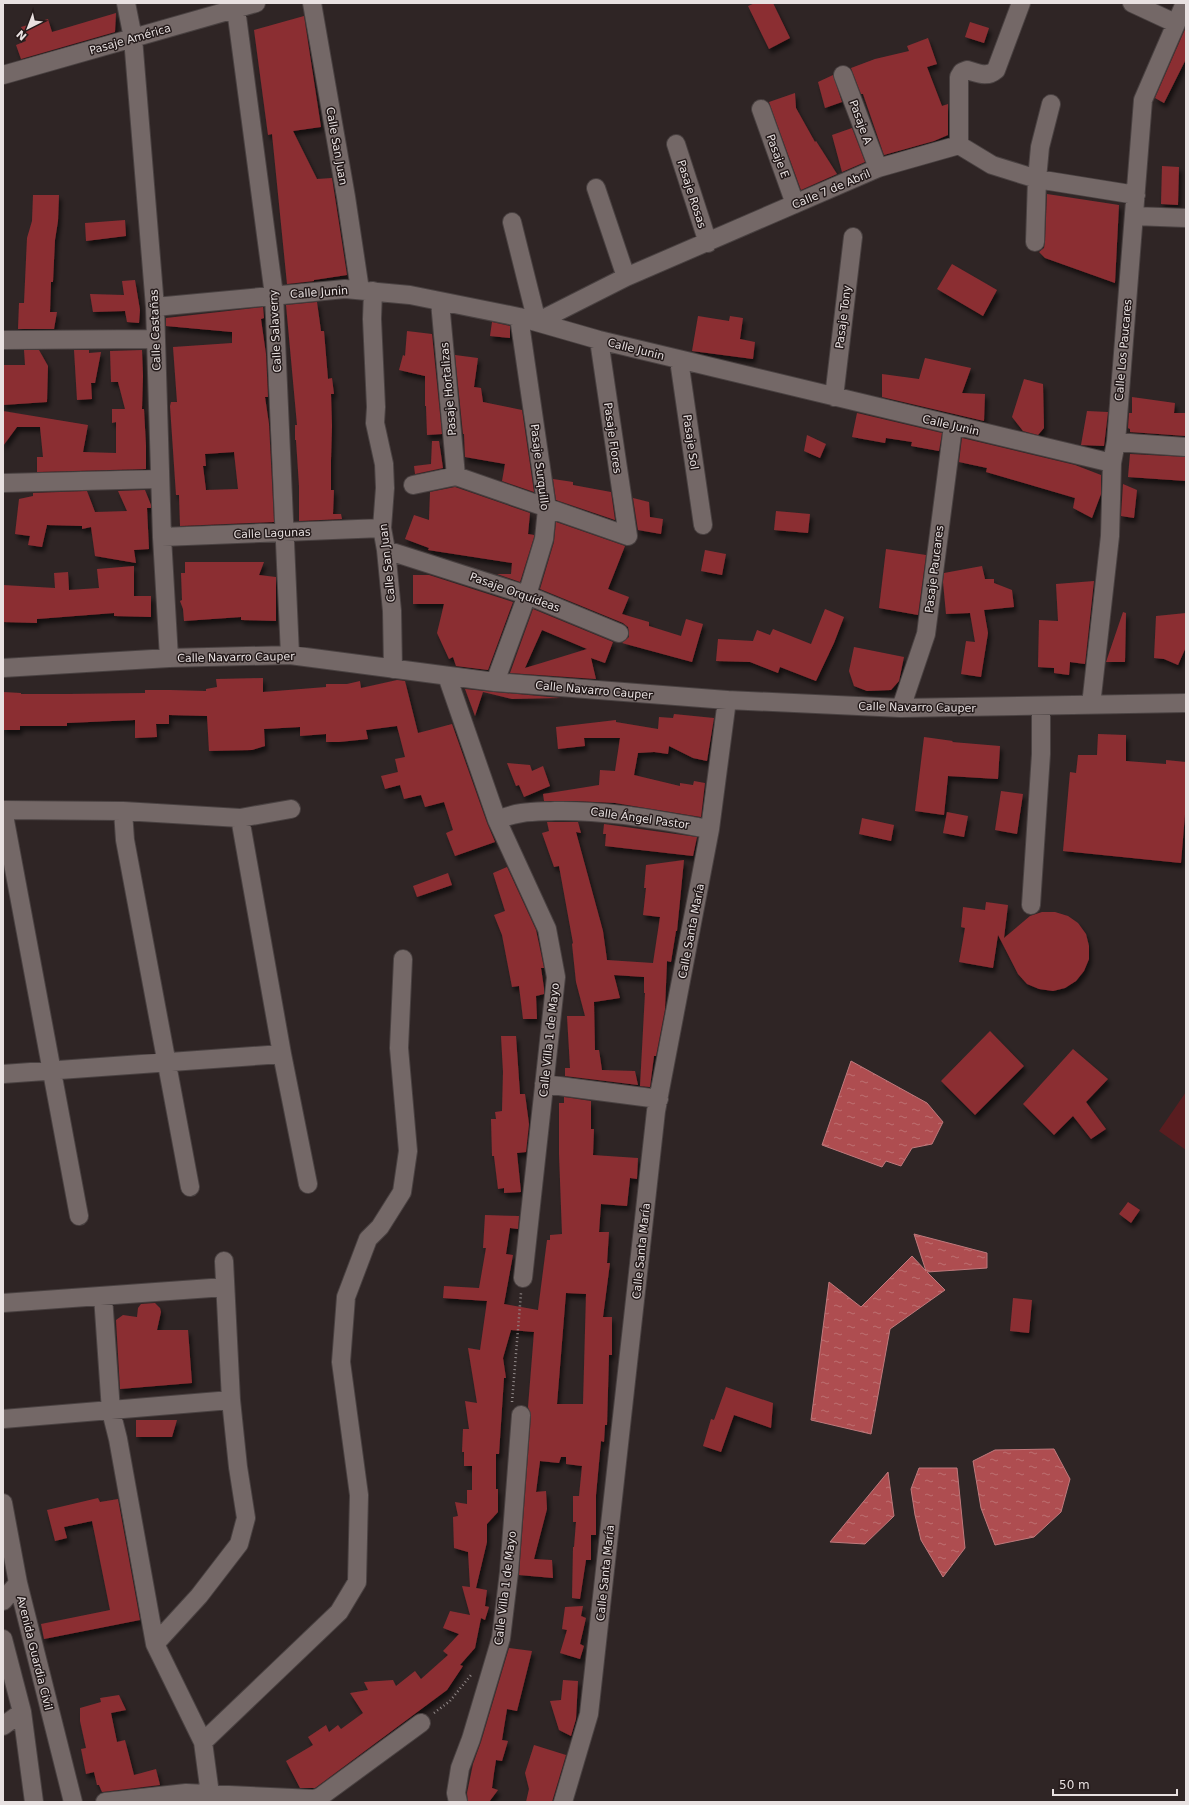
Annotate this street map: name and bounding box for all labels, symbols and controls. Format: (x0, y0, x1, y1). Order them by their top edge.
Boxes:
north arrow (8, 8, 48, 48)
street label: Pasaje América (88, 22, 172, 57)
text: N (14, 27, 29, 43)
street label: Pasaje A (847, 98, 875, 147)
street label: Calle San Juan (323, 106, 350, 186)
street label: Pasaje E (764, 133, 791, 180)
street label: Pasaje Rosas (674, 158, 709, 230)
street label: Calle 7 de Abril (790, 167, 872, 212)
street label: Calle Junin (290, 284, 348, 301)
street label: Pasaje Tony (833, 284, 854, 349)
street label: Calle Castañas (148, 289, 163, 371)
street label: Calle Salaverry (267, 289, 284, 373)
street label: Calle Los Paucares (1113, 298, 1134, 401)
street label: Calle Junin (606, 336, 666, 363)
street label: Pasaje Hortalizas (438, 341, 459, 436)
street label: Pasaje Flores (601, 402, 624, 475)
street label: Calle Junin (921, 413, 981, 438)
street label: Pasaje Sol (680, 414, 701, 470)
street label: Pasaje Surquillo (528, 423, 551, 511)
street label: Calle San Juan (377, 523, 398, 603)
street label: Pasaje Paucares (923, 524, 946, 614)
street label: Calle Lagunas (233, 526, 311, 541)
street label: Pasaje Orquídeas (468, 570, 562, 615)
street label: Calle Navarro Cauper (177, 650, 295, 665)
street label: Calle Navarro Cauper (535, 679, 654, 702)
street label: Calle Navarro Cauper (858, 700, 976, 715)
street label: Calle Ángel Pastor (590, 805, 691, 832)
street label: Calle Santa María (676, 882, 707, 980)
street label: Calle Villa 1 de Mayo (537, 982, 562, 1098)
street label: Calle Santa María (630, 1202, 653, 1300)
street label: Calle Santa María (594, 1524, 617, 1622)
street label: Calle Villa 1 de Mayo (492, 1530, 519, 1646)
street label: Avenida Guardia Civil (14, 1594, 55, 1712)
scale bar (1053, 1771, 1177, 1797)
text: 50 m (1059, 1778, 1090, 1792)

